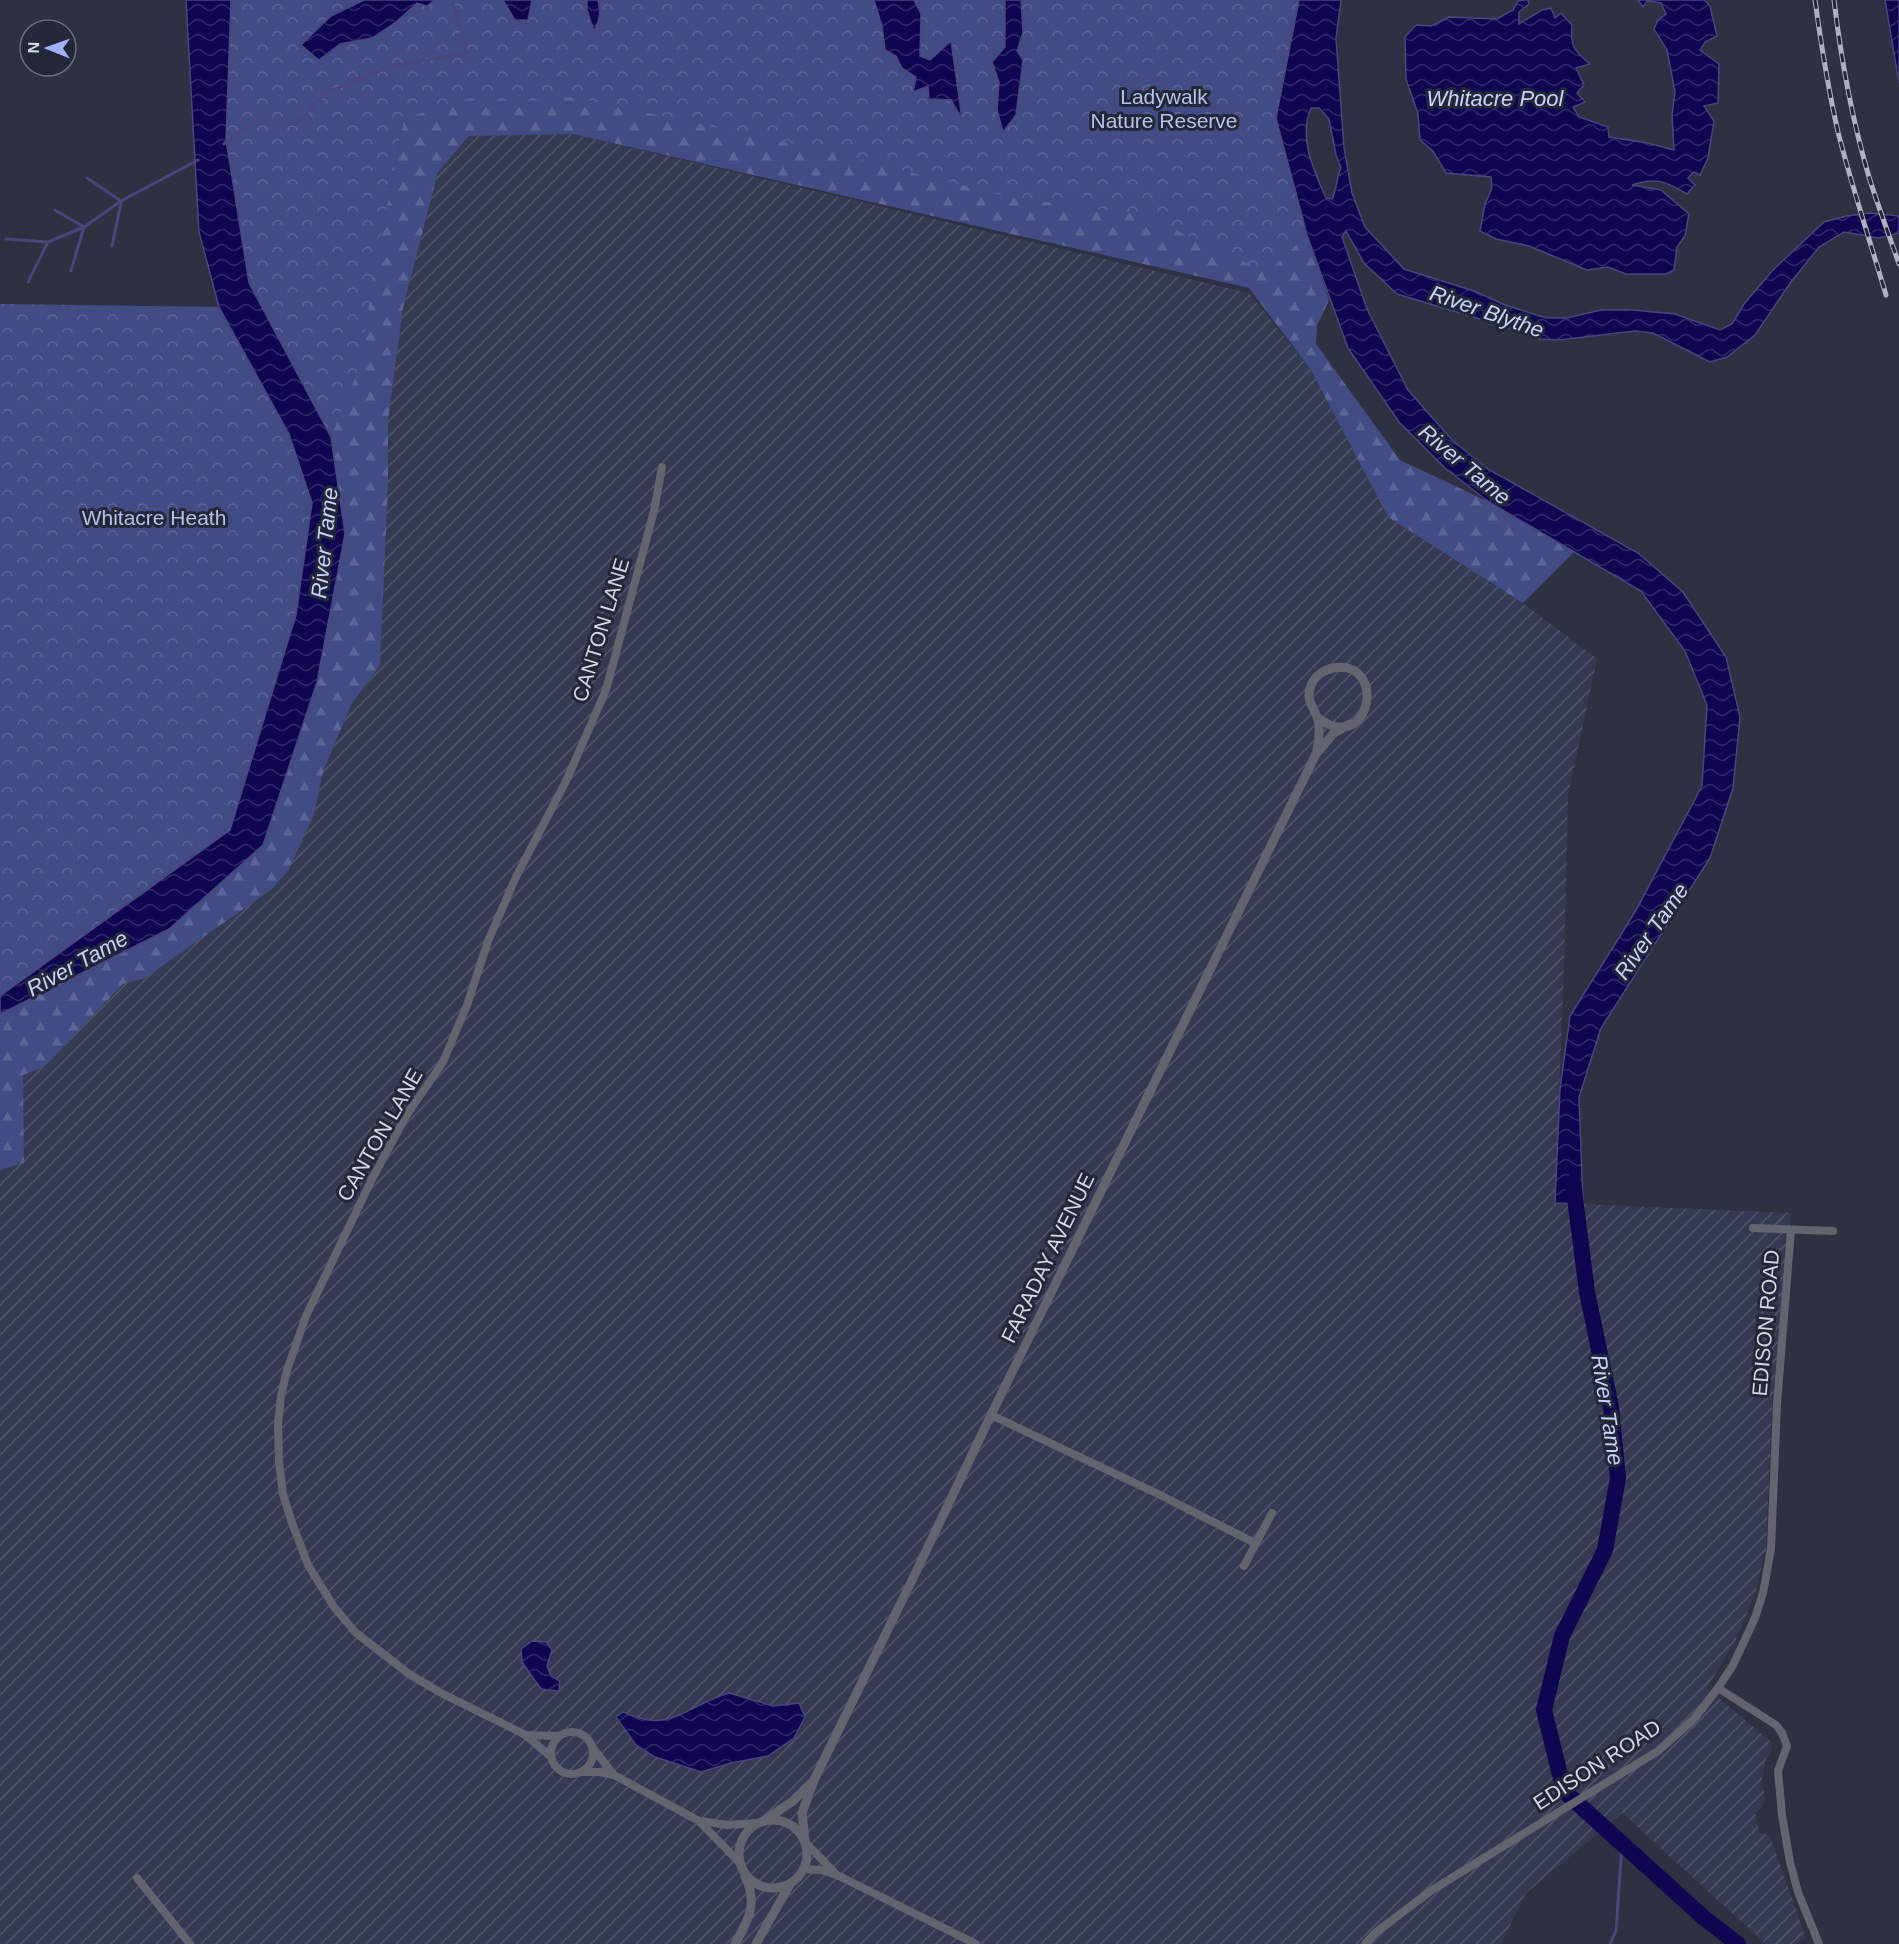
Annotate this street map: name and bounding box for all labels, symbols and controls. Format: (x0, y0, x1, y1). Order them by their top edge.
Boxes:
north arrow (18, 18, 78, 78)
text: N (25, 42, 42, 54)
park label: Ladywalk Nature Reserve (1090, 85, 1238, 132)
water label: Whitacre Pool (1427, 86, 1565, 111)
water label: River Blythe (1427, 280, 1547, 343)
water label: River Tame (1414, 419, 1515, 510)
water label: River Tame (306, 486, 343, 600)
park label: Whitacre Heath (82, 506, 226, 529)
street label: CANTON LANE (568, 555, 633, 704)
water label: River Tame (1609, 878, 1694, 984)
water label: River Tame (22, 925, 132, 1001)
street label: CANTON LANE (332, 1064, 427, 1205)
street label: FARADAY AVENUE (997, 1169, 1099, 1346)
street label: EDISON ROAD (1748, 1249, 1783, 1397)
water label: River Tame (1586, 1353, 1629, 1467)
street label: EDISON ROAD (1529, 1715, 1665, 1814)

